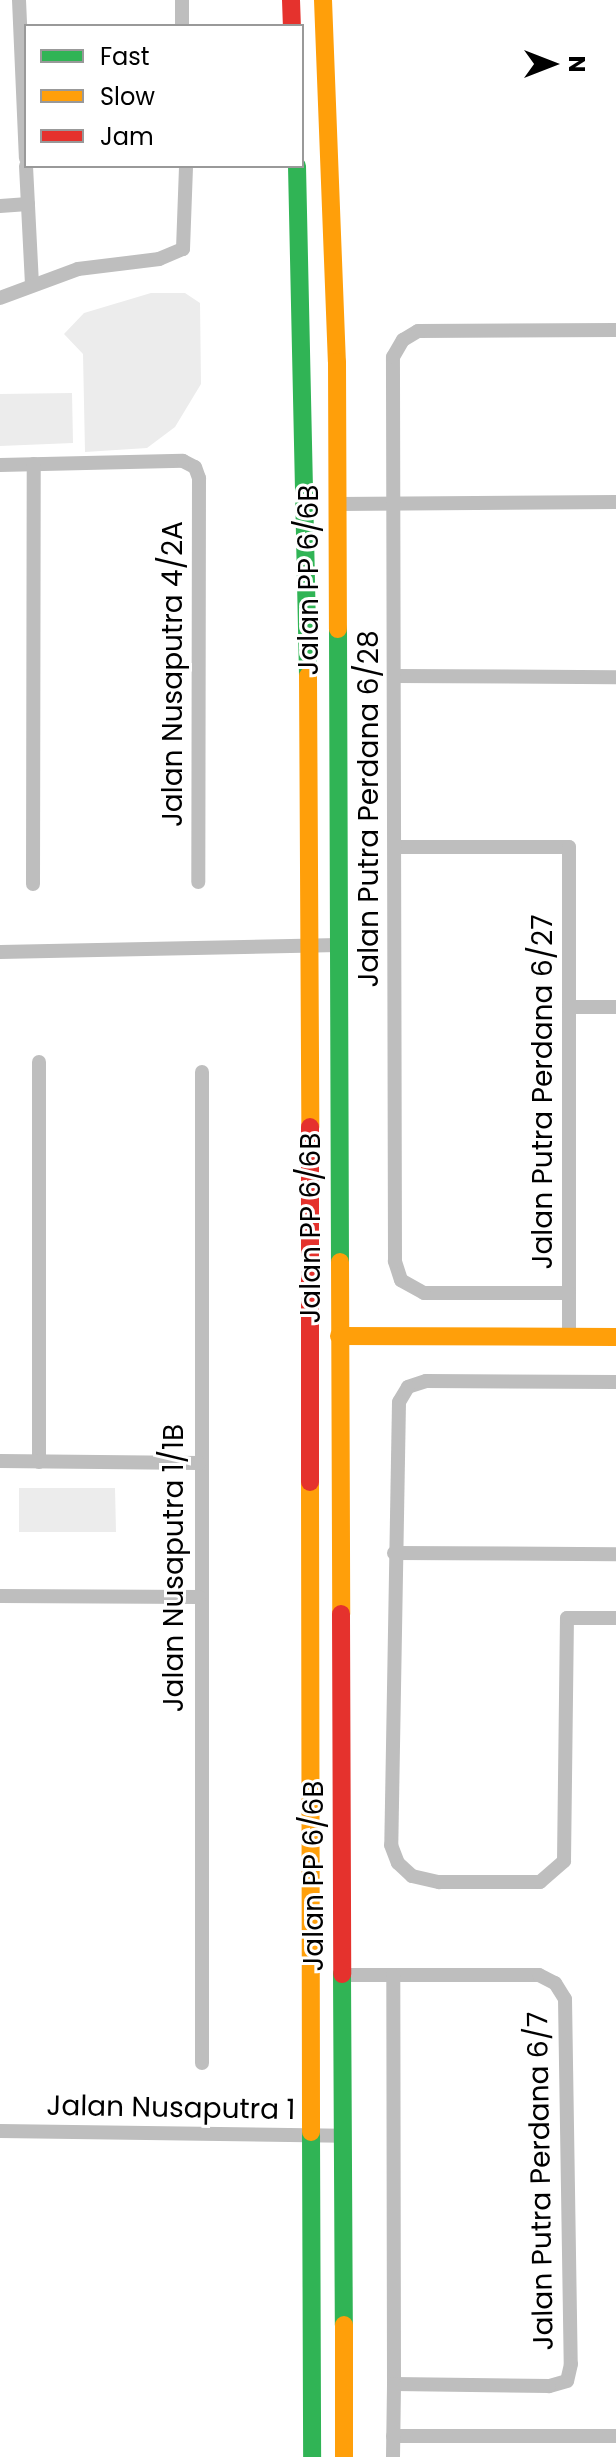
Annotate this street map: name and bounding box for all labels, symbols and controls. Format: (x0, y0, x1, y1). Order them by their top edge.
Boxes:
legend (24, 24, 304, 168)
north arrow (512, 24, 592, 104)
text: Fast (100, 40, 150, 73)
text: N (561, 56, 592, 72)
text: Slow (100, 80, 155, 113)
text: Jam (100, 120, 154, 153)
street label: Jalan PP 6/6B (292, 485, 326, 675)
street label: Jalan Nusaputra 4/2A (156, 521, 190, 827)
street label: Jalan Putra Perdana 6/28 (352, 630, 386, 988)
street label: Jalan Putra Perdana 6/27 (526, 915, 560, 1269)
street label: Jalan PP 6/6B (294, 1133, 328, 1323)
street label: Jalan Nusaputra 1/1B (157, 1424, 191, 1712)
street label: Jalan PP 6/6B (297, 1781, 331, 1971)
street label: Jalan Putra Perdana 6/7 (521, 2011, 561, 2351)
street label: Jalan Nusaputra 1 (46, 2089, 296, 2127)

